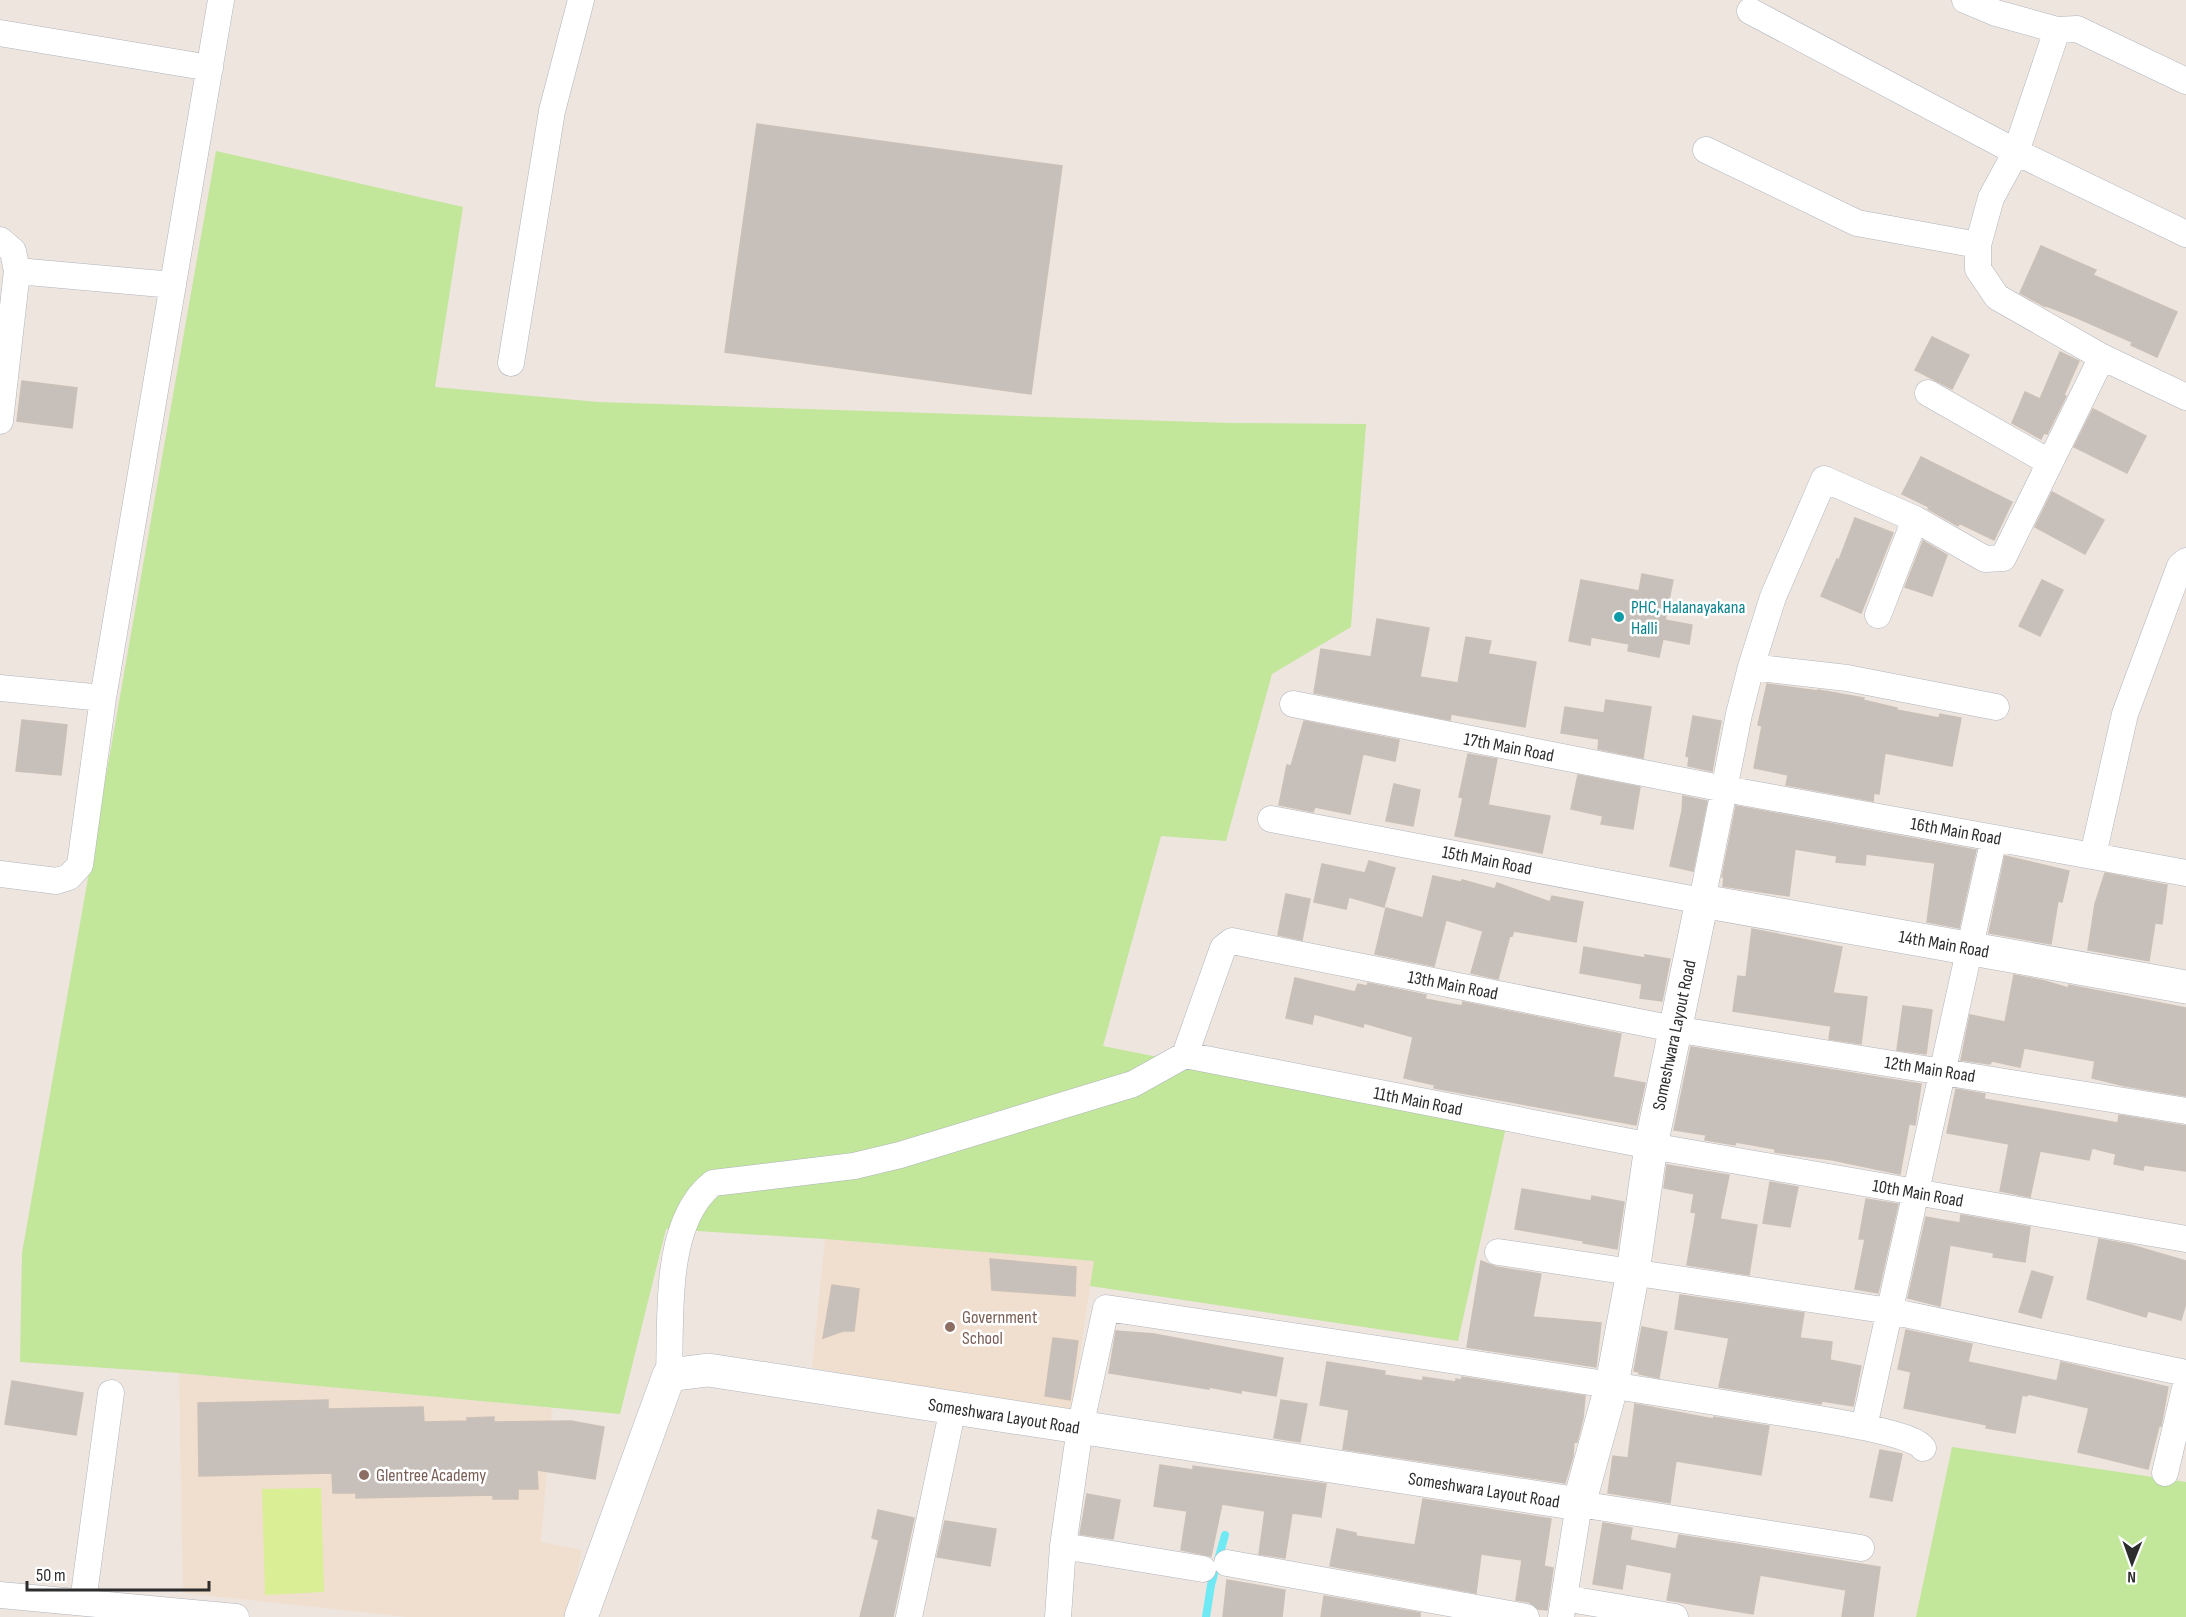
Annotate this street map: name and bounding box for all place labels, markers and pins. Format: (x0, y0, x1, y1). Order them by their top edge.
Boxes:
place label: PHC, Halanayakana Halli (1631, 597, 1745, 639)
marker: PHC, Halanayakana Halli (1612, 610, 1626, 624)
place label: Government School (962, 1307, 1038, 1349)
marker: Government School (943, 1320, 957, 1334)
place label: Glentree Academy (376, 1465, 486, 1486)
marker: Glentree Academy (357, 1468, 371, 1482)

